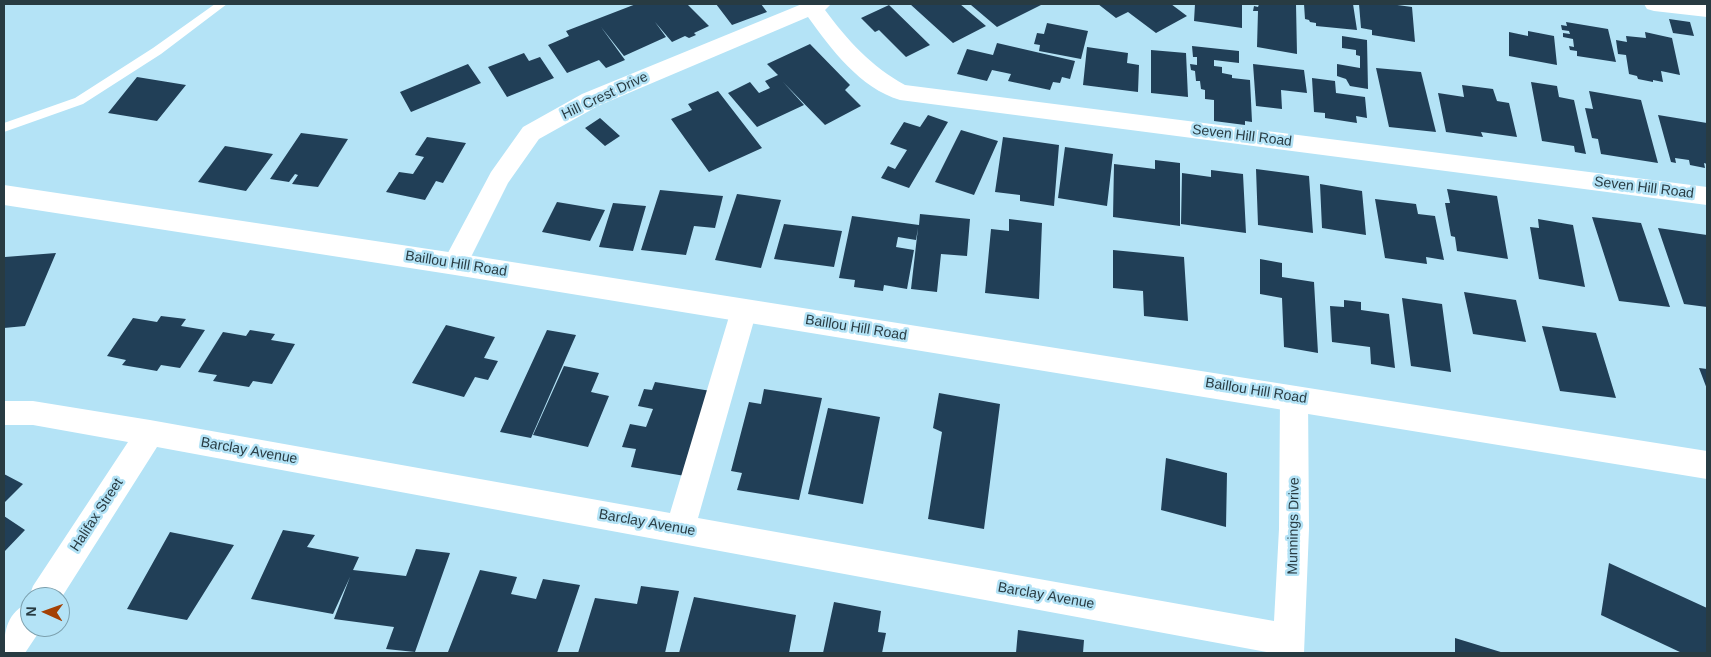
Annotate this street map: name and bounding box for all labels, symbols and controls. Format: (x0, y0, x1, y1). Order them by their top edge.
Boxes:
street label: Hill Crest Drive (559, 69, 651, 123)
street label: Seven Hill Road (1191, 122, 1293, 150)
street label: Seven Hill Road (1593, 174, 1695, 202)
street label: Baillou Hill Road (404, 248, 508, 280)
street label: Baillou Hill Road (804, 312, 908, 344)
street label: Baillou Hill Road (1204, 375, 1308, 407)
street label: Barclay Avenue (199, 434, 299, 468)
street label: Halifax Street (67, 475, 127, 555)
street label: Munnings Drive (1285, 477, 1303, 575)
street label: Barclay Avenue (597, 506, 697, 540)
street label: Barclay Avenue (996, 579, 1096, 613)
north arrow (20, 587, 70, 637)
text: N (23, 606, 39, 617)

